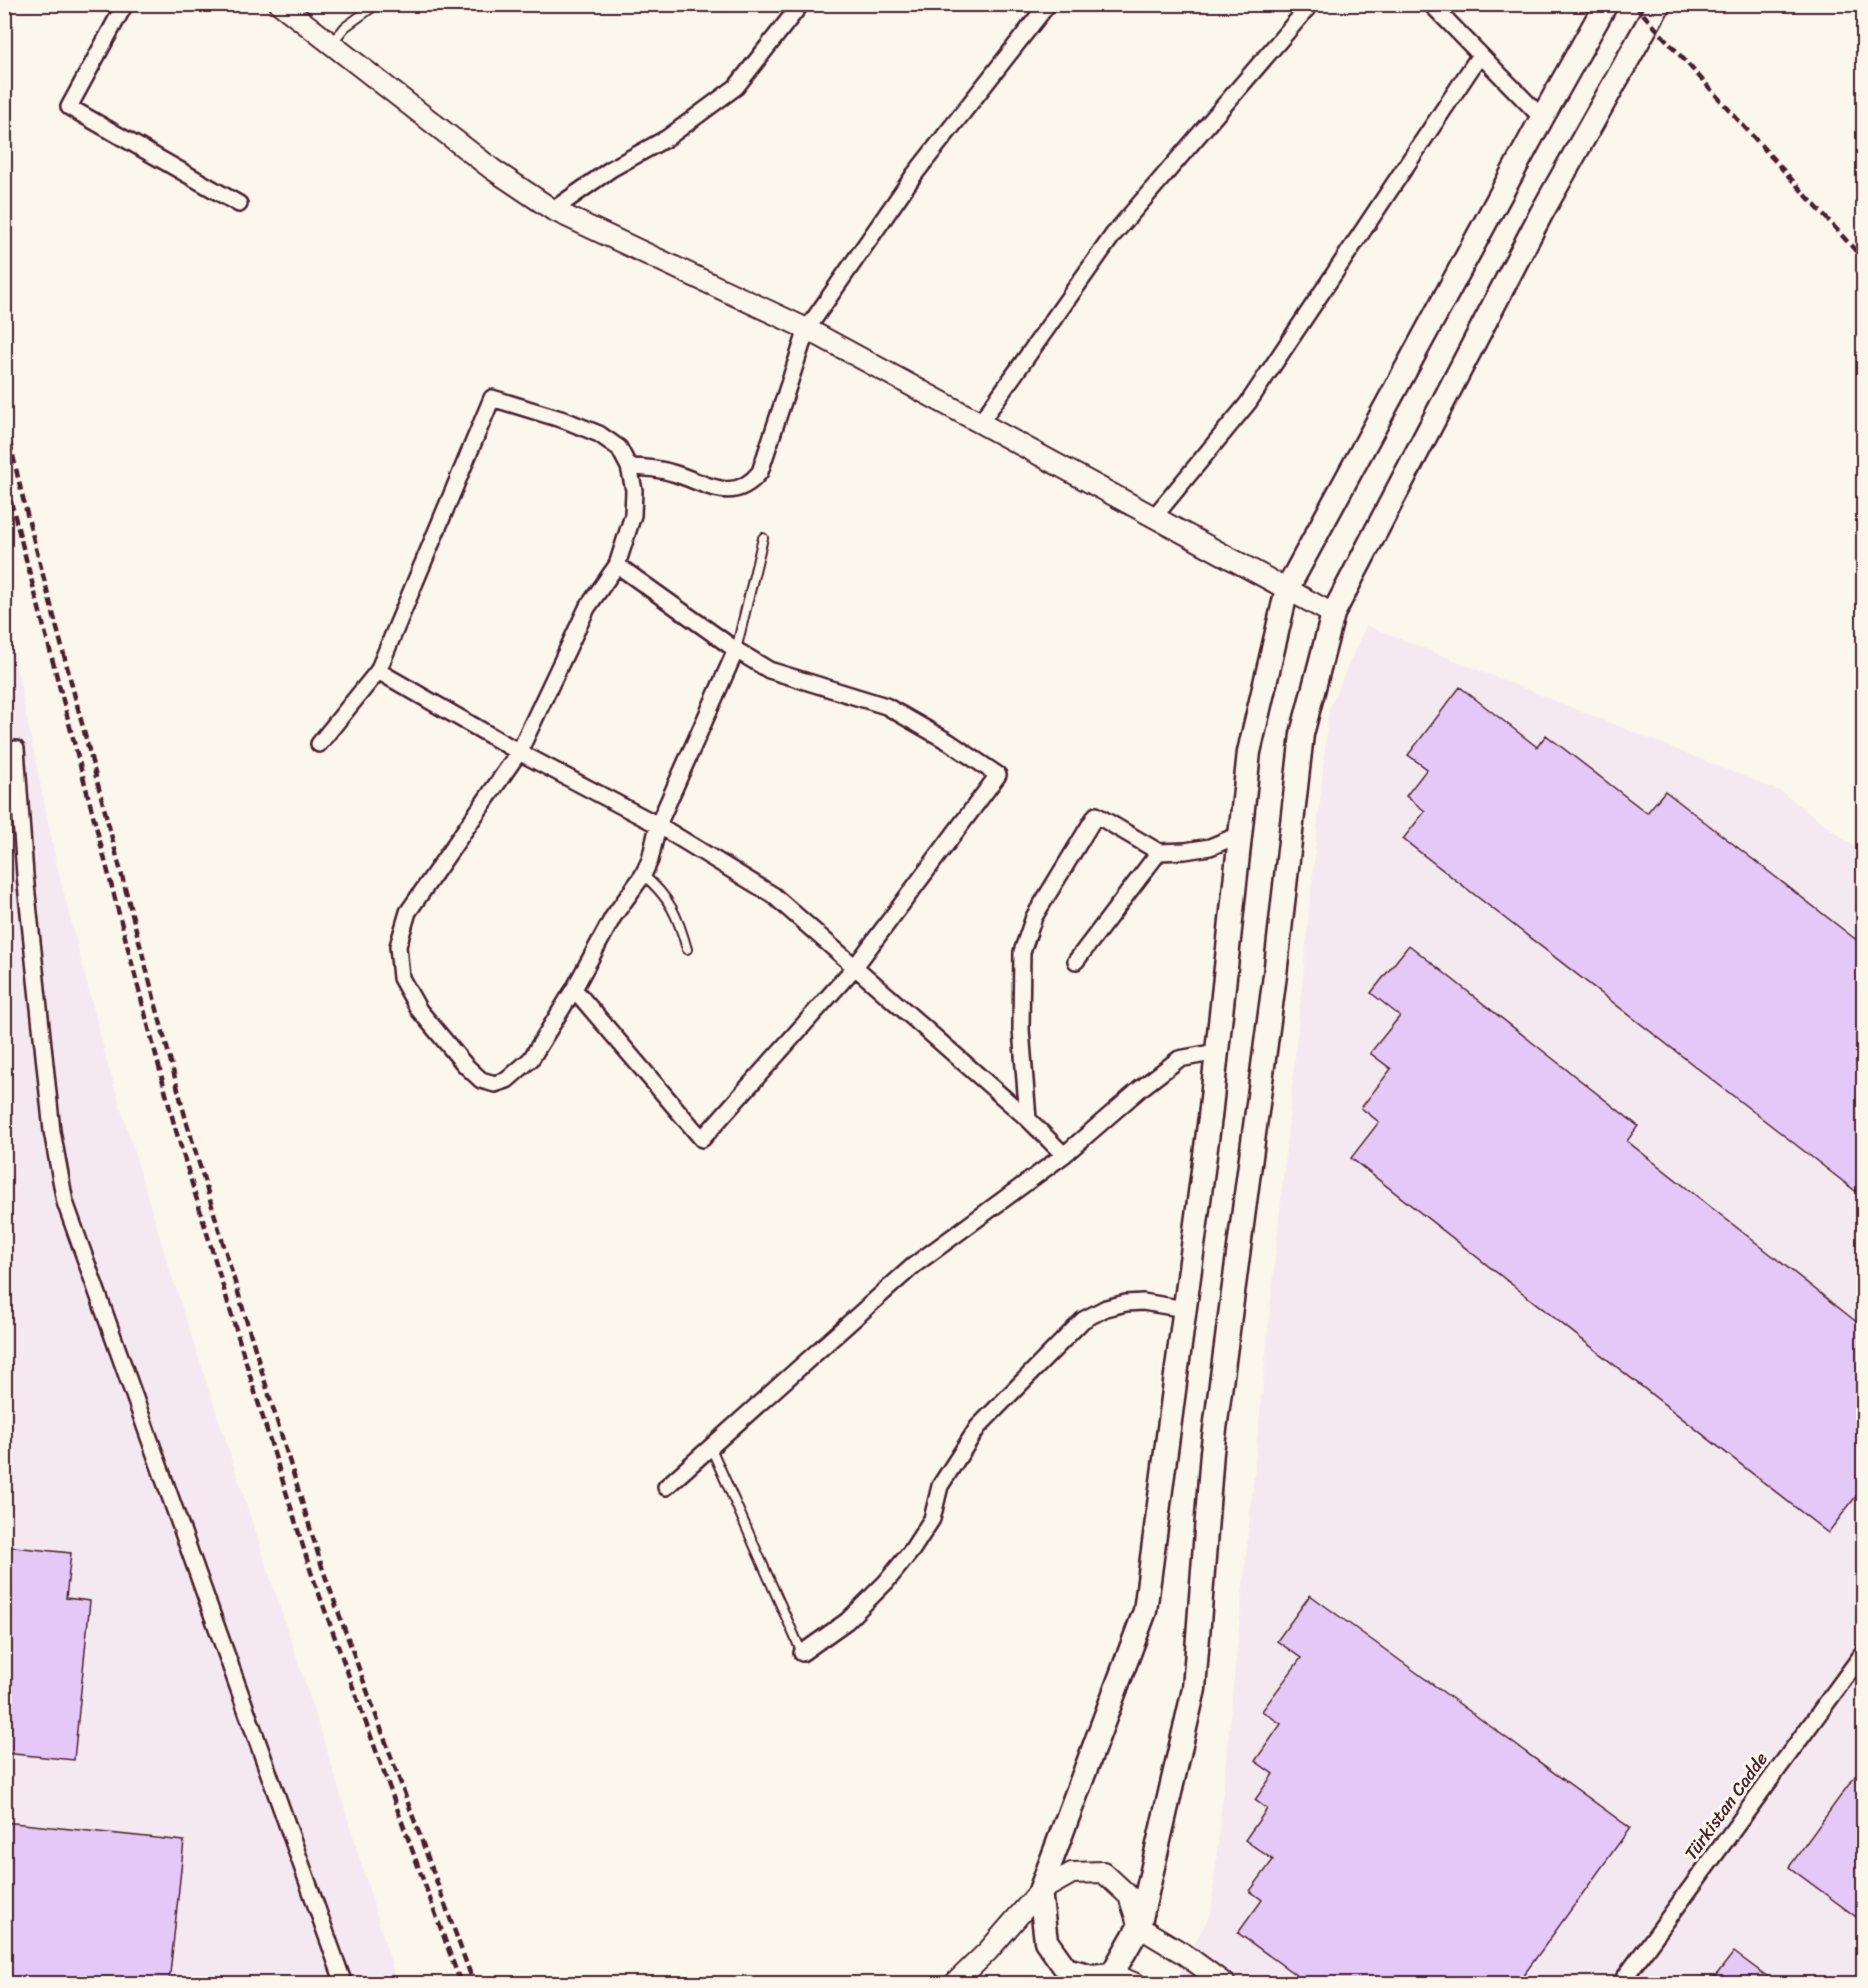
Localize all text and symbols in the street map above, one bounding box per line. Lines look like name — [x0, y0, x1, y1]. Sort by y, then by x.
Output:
street label: Türkistan Cadde — [1676, 1745, 1776, 1867]

